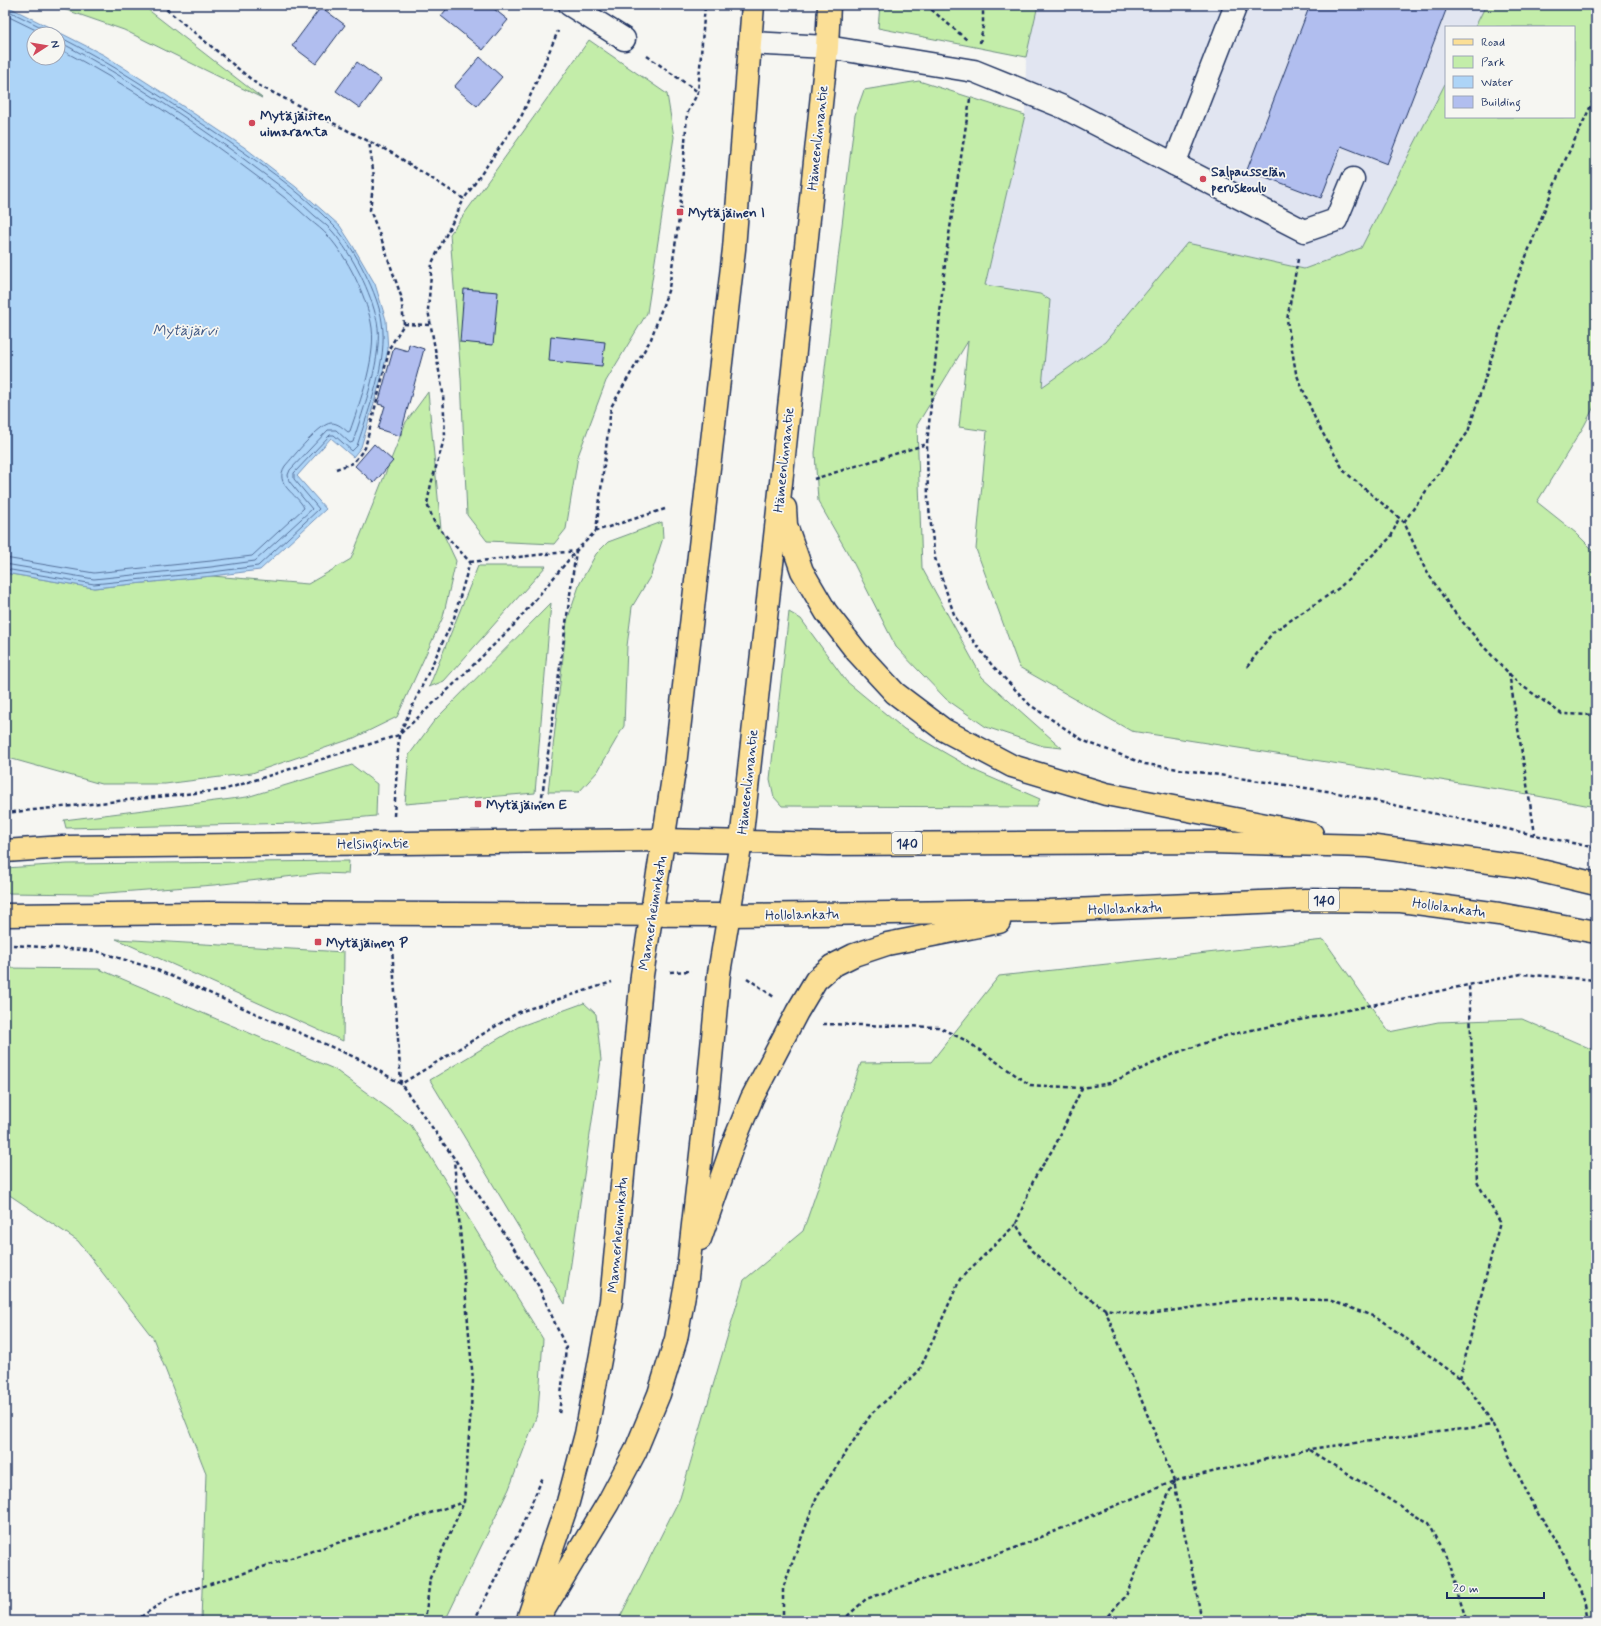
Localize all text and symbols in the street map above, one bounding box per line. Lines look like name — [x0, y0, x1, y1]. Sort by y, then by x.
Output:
north arrow — [26, 26, 66, 66]
legend — [1445, 26, 1575, 118]
text: Road — [1481, 35, 1505, 51]
text: N — [47, 39, 62, 49]
text: Park — [1481, 55, 1505, 71]
text: Water — [1481, 75, 1513, 91]
street label: Hämeenlinnantie — [804, 85, 832, 192]
text: Building — [1481, 95, 1521, 112]
place label: Mytäjäisten uimaranta — [260, 107, 331, 141]
marker: Mytäjäisten uimaranta — [247, 118, 257, 128]
place label: Salpausselän peruskoulu — [1211, 163, 1286, 197]
marker: Salpausselän peruskoulu — [1198, 174, 1208, 184]
place label: Mytäjäinen I — [688, 204, 765, 222]
marker: Mytäjäinen I — [675, 207, 685, 217]
water label: Mytäjärvi — [153, 321, 219, 341]
street label: Hämeenlinnantie — [770, 407, 798, 514]
street label: Hämeenlinnantie — [734, 729, 762, 836]
place label: Mytäjäinen E — [486, 796, 567, 814]
marker: Mytäjäinen E — [473, 799, 483, 809]
road number: 140 — [892, 832, 922, 854]
street label: Helsingintie — [337, 834, 409, 856]
street label: Mannerheiminkatu — [635, 854, 671, 972]
road number: 140 — [1309, 889, 1339, 911]
street label: Hollolankatu — [1411, 894, 1487, 922]
street label: Hollolankatu — [1088, 899, 1163, 919]
street label: Hollolankatu — [765, 905, 840, 925]
place label: Mytäjäinen P — [326, 934, 409, 952]
marker: Mytäjäinen P — [313, 937, 323, 947]
street label: Mannerheiminkatu — [604, 1176, 632, 1294]
scale bar — [1447, 1574, 1544, 1600]
text: 20 m — [1453, 1581, 1479, 1597]

